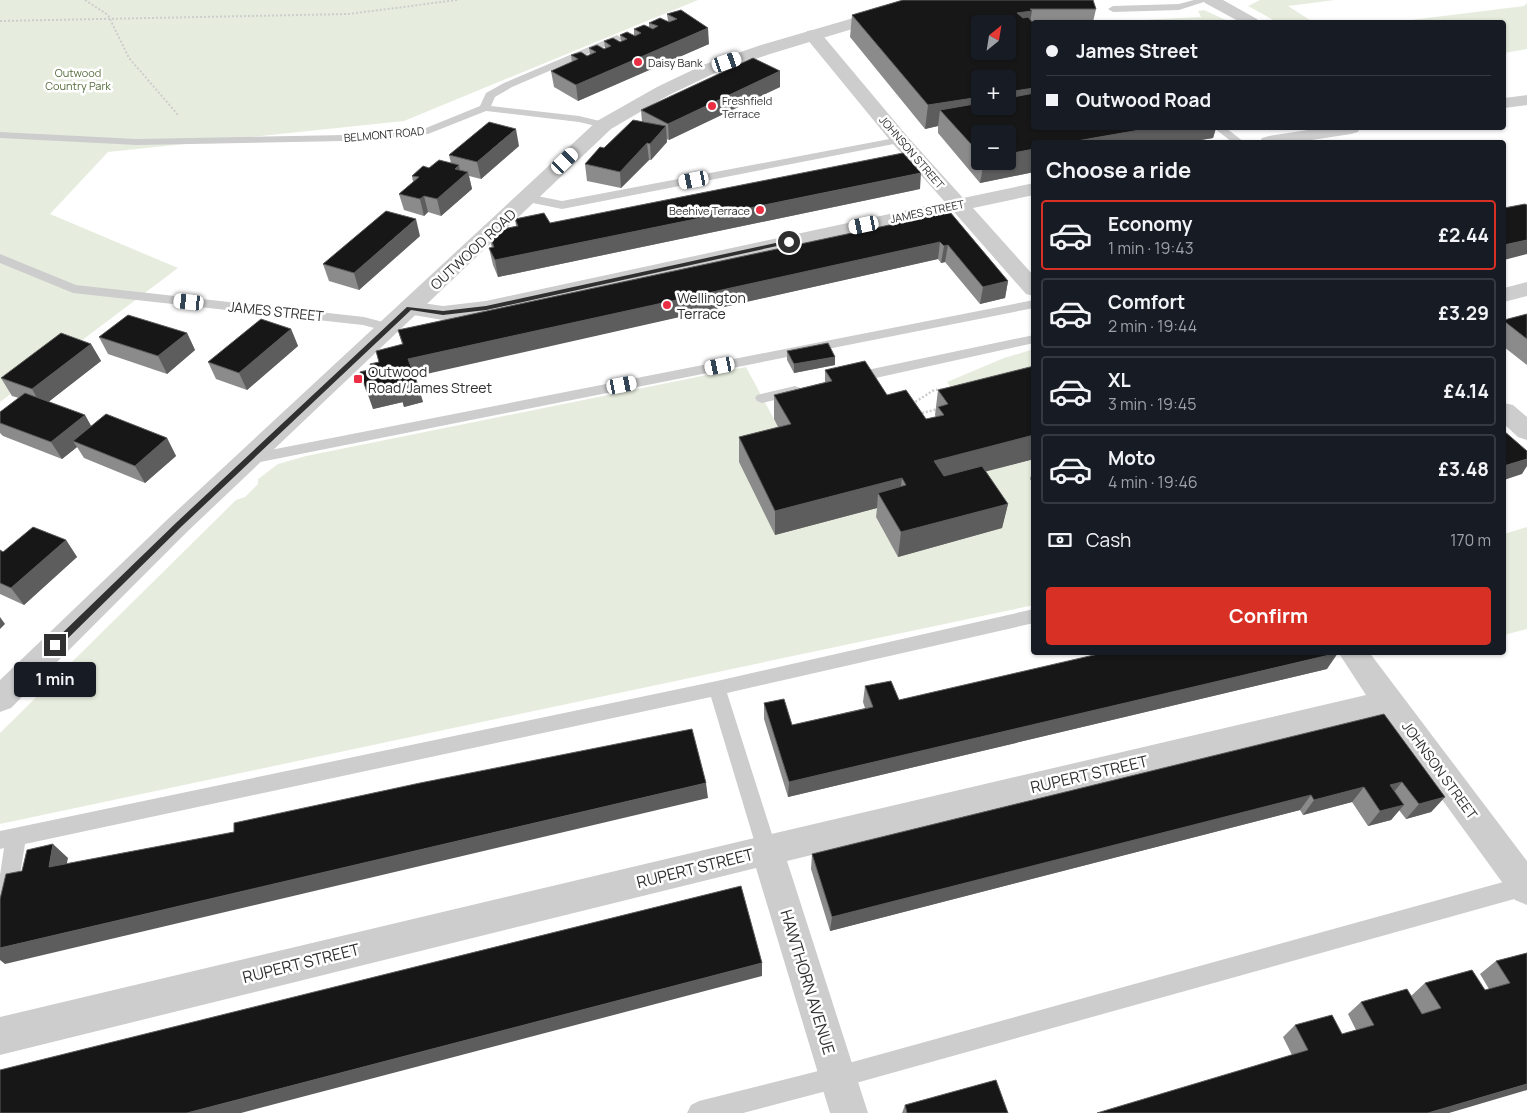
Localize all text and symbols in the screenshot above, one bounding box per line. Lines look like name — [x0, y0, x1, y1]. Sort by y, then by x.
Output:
north arrow — [971, 15, 1016, 60]
map controls — [971, 15, 1016, 170]
text: James Street — [1076, 38, 1198, 64]
car — [710, 50, 743, 74]
place label: Daisy Bank — [648, 55, 703, 70]
marker: Daisy Bank — [632, 56, 644, 68]
park label: Outwood Country Park — [45, 65, 111, 93]
button: + — [971, 70, 1016, 115]
text: Outwood Road — [1076, 87, 1211, 113]
place label: Freshfield Terrace — [722, 93, 772, 121]
marker: Freshfield Terrace — [706, 100, 718, 112]
street label: JOHNSON STREET — [876, 112, 948, 192]
street label: BELMONT ROAD — [343, 123, 425, 145]
button: − — [971, 125, 1016, 170]
car — [548, 145, 581, 177]
text: Choose a ride — [1046, 155, 1191, 185]
car — [677, 170, 710, 190]
street label: JAMES STREET — [889, 196, 966, 226]
place label: Beehive Terrace — [669, 203, 751, 218]
street label: OUTWOOD ROAD — [426, 204, 520, 294]
marker: Beehive Terrace — [754, 204, 766, 216]
text: Economy — [1108, 211, 1192, 237]
icon: car — [1048, 213, 1093, 258]
car — [847, 215, 880, 235]
text: £2.44 — [1438, 222, 1489, 248]
route start — [778, 231, 800, 253]
text: 1 min · 19:43 — [1108, 237, 1194, 259]
place label: Wellington Terrace — [677, 288, 746, 323]
text: Comfort — [1108, 289, 1185, 315]
icon: car — [1048, 291, 1093, 336]
car — [173, 293, 204, 311]
street label: JAMES STREET — [227, 297, 325, 326]
marker: Wellington Terrace — [661, 299, 673, 311]
text: £3.29 — [1438, 300, 1489, 326]
text: 2 min · 19:44 — [1108, 315, 1197, 337]
car — [703, 356, 736, 376]
place label: Outwood Road/James Street — [368, 362, 493, 397]
text: XL — [1108, 367, 1131, 393]
icon: car — [1048, 369, 1093, 414]
marker: Outwood Road/James Street — [352, 373, 364, 385]
car — [605, 375, 638, 395]
text: £4.14 — [1444, 378, 1489, 404]
text: 3 min · 19:45 — [1108, 393, 1197, 415]
text: Moto — [1108, 445, 1155, 471]
icon: car — [1048, 447, 1093, 492]
text: £3.48 — [1438, 456, 1489, 482]
text: 4 min · 19:46 — [1108, 471, 1198, 493]
icon: cash — [1046, 526, 1074, 554]
text: Cash — [1086, 527, 1131, 553]
text: 170 m — [1450, 529, 1491, 551]
button: Confirm — [1046, 587, 1491, 645]
route end — [44, 634, 66, 656]
callout: 1 min — [14, 662, 96, 698]
text: 1 min — [35, 668, 75, 690]
street label: JOHNSON STREET — [1398, 717, 1482, 823]
street label: RUPERT STREET — [1028, 750, 1150, 798]
street label: RUPERT STREET — [634, 843, 756, 893]
street label: HAWTHORN AVENUE — [776, 907, 840, 1057]
street label: RUPERT STREET — [240, 938, 362, 988]

